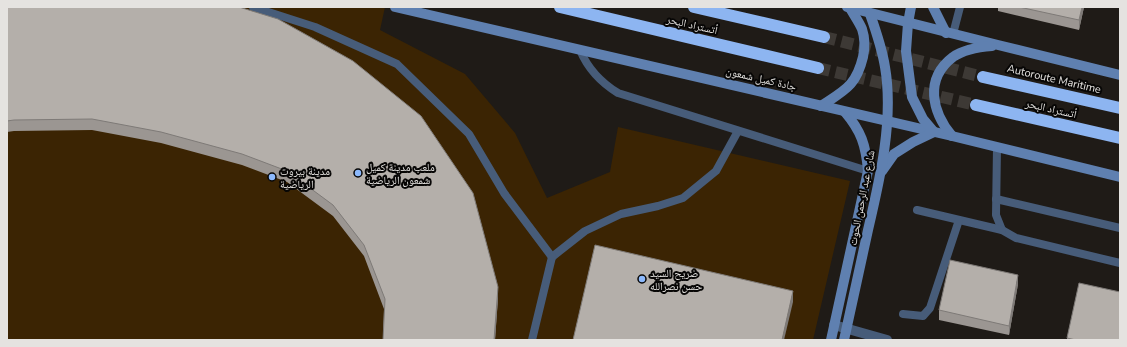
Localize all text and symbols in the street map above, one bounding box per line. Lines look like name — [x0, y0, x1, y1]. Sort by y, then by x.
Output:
street label: أتستراد البحر — [664, 12, 719, 38]
street label: Autoroute Maritime — [1005, 61, 1103, 97]
street label: جادة كميل شمعون — [724, 64, 798, 94]
street label: أتستراد البحر — [1023, 96, 1078, 122]
street label: شارع عبد الرحمن الحوت — [845, 149, 879, 247]
place label: ملعب مدينة كميل شمعون الرياضية — [366, 160, 435, 188]
place label: مدينة بيروت الرياضية — [280, 164, 330, 192]
marker: ملعب مدينة كميل شمعون الرياضية — [353, 168, 363, 178]
marker: مدينة بيروت الرياضية — [267, 172, 277, 182]
place label: ضريح السيد حسن نصرالله — [650, 266, 702, 294]
marker: ضريح السيد حسن نصرالله — [637, 274, 647, 284]

